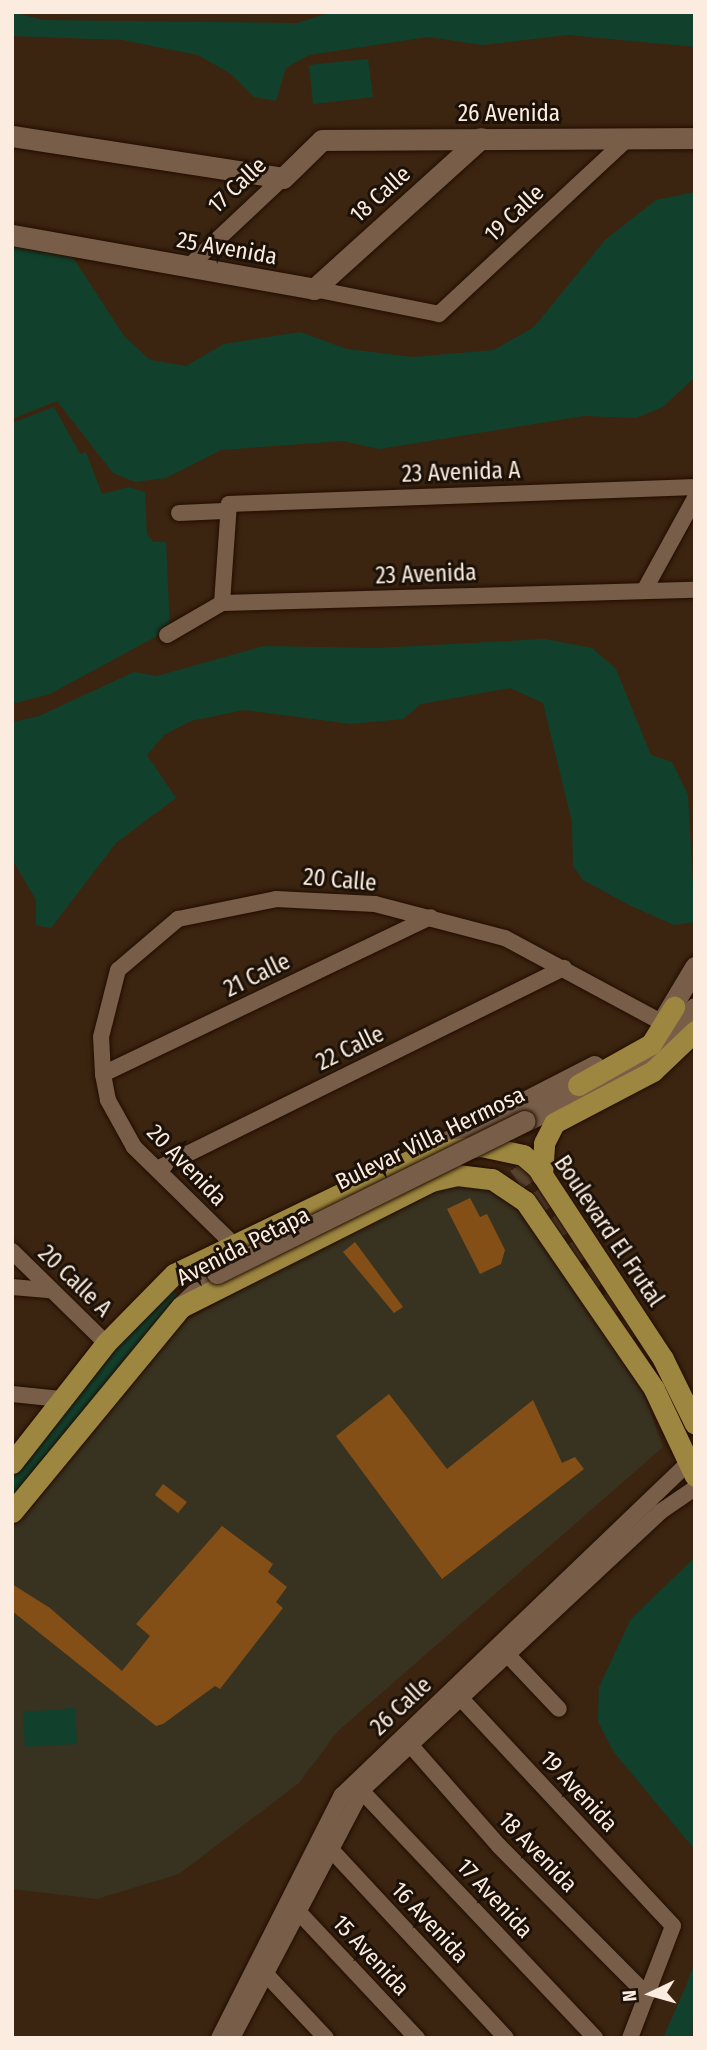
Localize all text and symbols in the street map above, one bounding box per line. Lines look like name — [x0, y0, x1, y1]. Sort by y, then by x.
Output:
street label: 26 Avenida — [458, 99, 560, 127]
street label: 17 Calle — [202, 151, 272, 219]
street label: 18 Calle — [344, 160, 416, 228]
street label: 19 Calle — [478, 179, 550, 247]
street label: 25 Avenida — [175, 226, 279, 270]
street label: 23 Avenida A — [401, 456, 521, 488]
street label: 23 Avenida — [375, 558, 477, 590]
street label: 20 Calle — [302, 863, 378, 897]
street label: 21 Calle — [220, 947, 294, 1003]
street label: 22 Calle — [312, 1020, 388, 1076]
street label: Bulevar Villa Hermosa — [331, 1080, 529, 1196]
street label: 20 Avenida — [141, 1118, 233, 1212]
street label: Boulevard El Frutal — [548, 1150, 670, 1312]
street label: Avenida Petapa — [172, 1201, 314, 1291]
street label: 20 Calle A — [33, 1239, 117, 1323]
street label: 26 Calle — [365, 1671, 437, 1741]
street label: 19 Avenida — [535, 1745, 623, 1837]
street label: 18 Avenida — [493, 1806, 583, 1898]
street label: 17 Avenida — [451, 1852, 539, 1944]
street label: 16 Avenida — [386, 1876, 474, 1968]
street label: 15 Avenida — [327, 1909, 415, 2001]
north arrow — [616, 1959, 686, 2029]
text: N — [618, 1989, 642, 2003]

